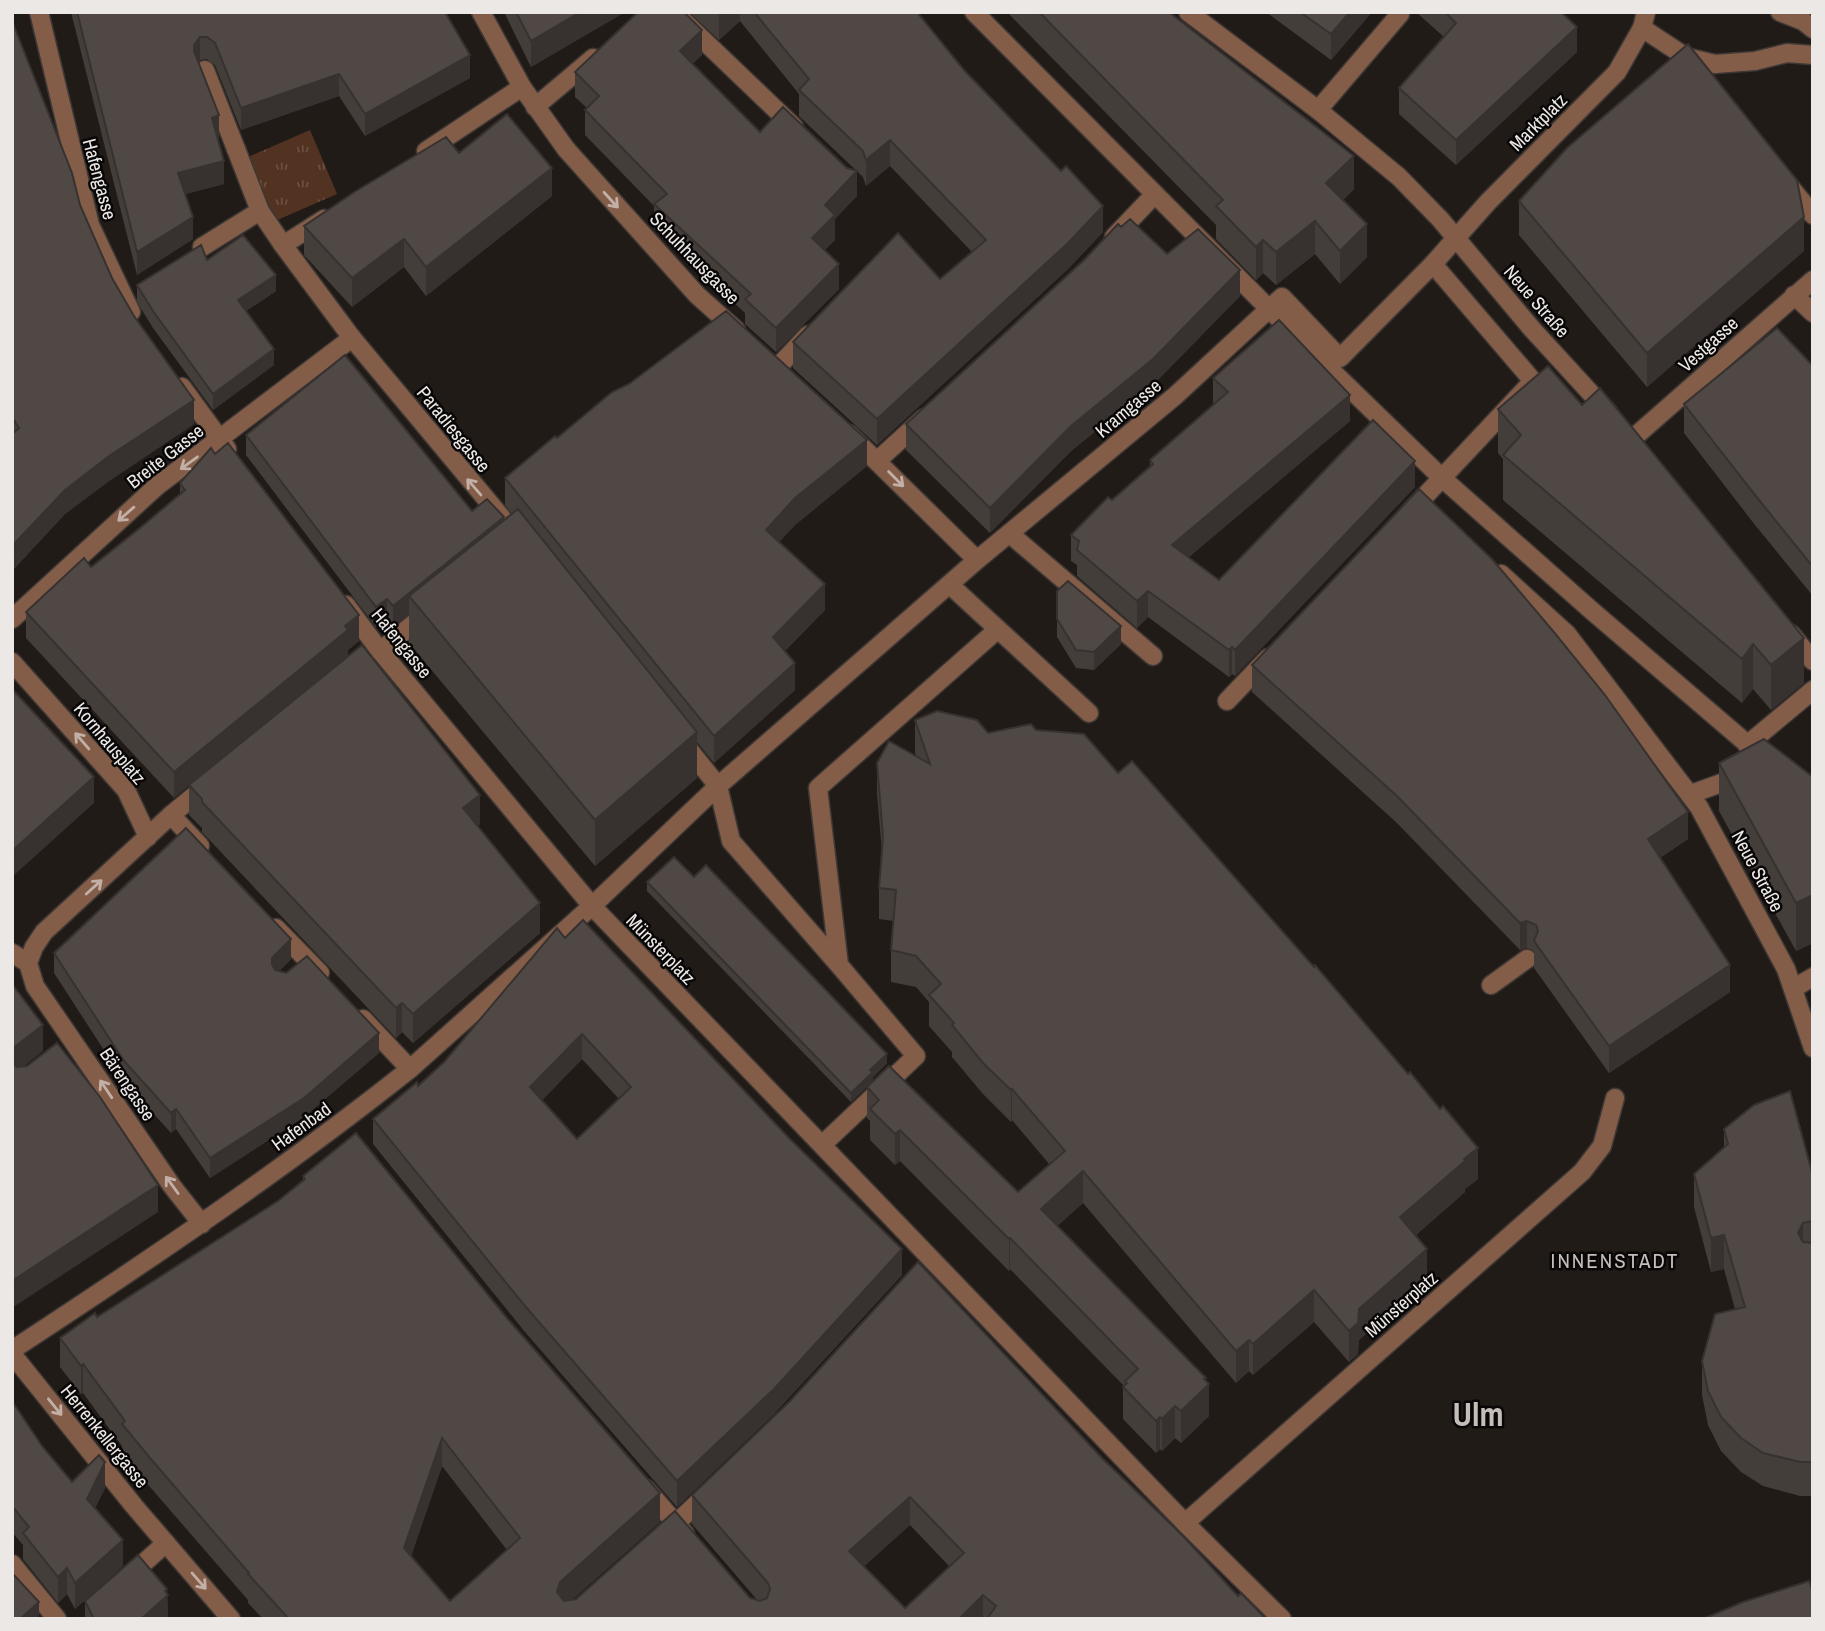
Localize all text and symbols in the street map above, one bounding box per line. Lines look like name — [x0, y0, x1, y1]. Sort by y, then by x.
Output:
street label: Marktplatz — [1503, 87, 1573, 157]
street label: Hafengasse — [77, 135, 123, 223]
one-way arrow — [603, 191, 619, 209]
street label: Schuhhausgasse — [644, 206, 746, 310]
street label: Neue Straße — [1498, 259, 1576, 343]
street label: Vestgasse — [1673, 310, 1743, 378]
street label: Kramgasse — [1089, 373, 1167, 443]
street label: Paradiesgasse — [411, 380, 497, 478]
street label: Breite Gasse — [121, 418, 209, 494]
one-way arrow — [179, 455, 198, 470]
one-way arrow — [888, 470, 905, 487]
one-way arrow — [466, 478, 482, 496]
one-way arrow — [118, 505, 135, 522]
street label: Hafengasse — [366, 603, 438, 683]
street label: Kornhausplatz — [68, 696, 152, 790]
one-way arrow — [74, 732, 90, 750]
street label: Neue Straße — [1726, 826, 1790, 916]
one-way arrow — [85, 878, 102, 895]
street label: Münsterplatz — [621, 908, 701, 990]
street label: Bärengasse — [94, 1042, 162, 1126]
one-way arrow — [99, 1080, 113, 1099]
street label: Hafenbad — [266, 1096, 336, 1156]
one-way arrow — [165, 1176, 180, 1195]
district label: INNENSTADT — [1551, 1246, 1679, 1275]
street label: Münsterplatz — [1359, 1265, 1443, 1343]
street label: Herrenkellergasse — [55, 1379, 155, 1493]
district label: Ulm — [1452, 1392, 1504, 1436]
one-way arrow — [47, 1397, 62, 1415]
one-way arrow — [191, 1572, 207, 1590]

